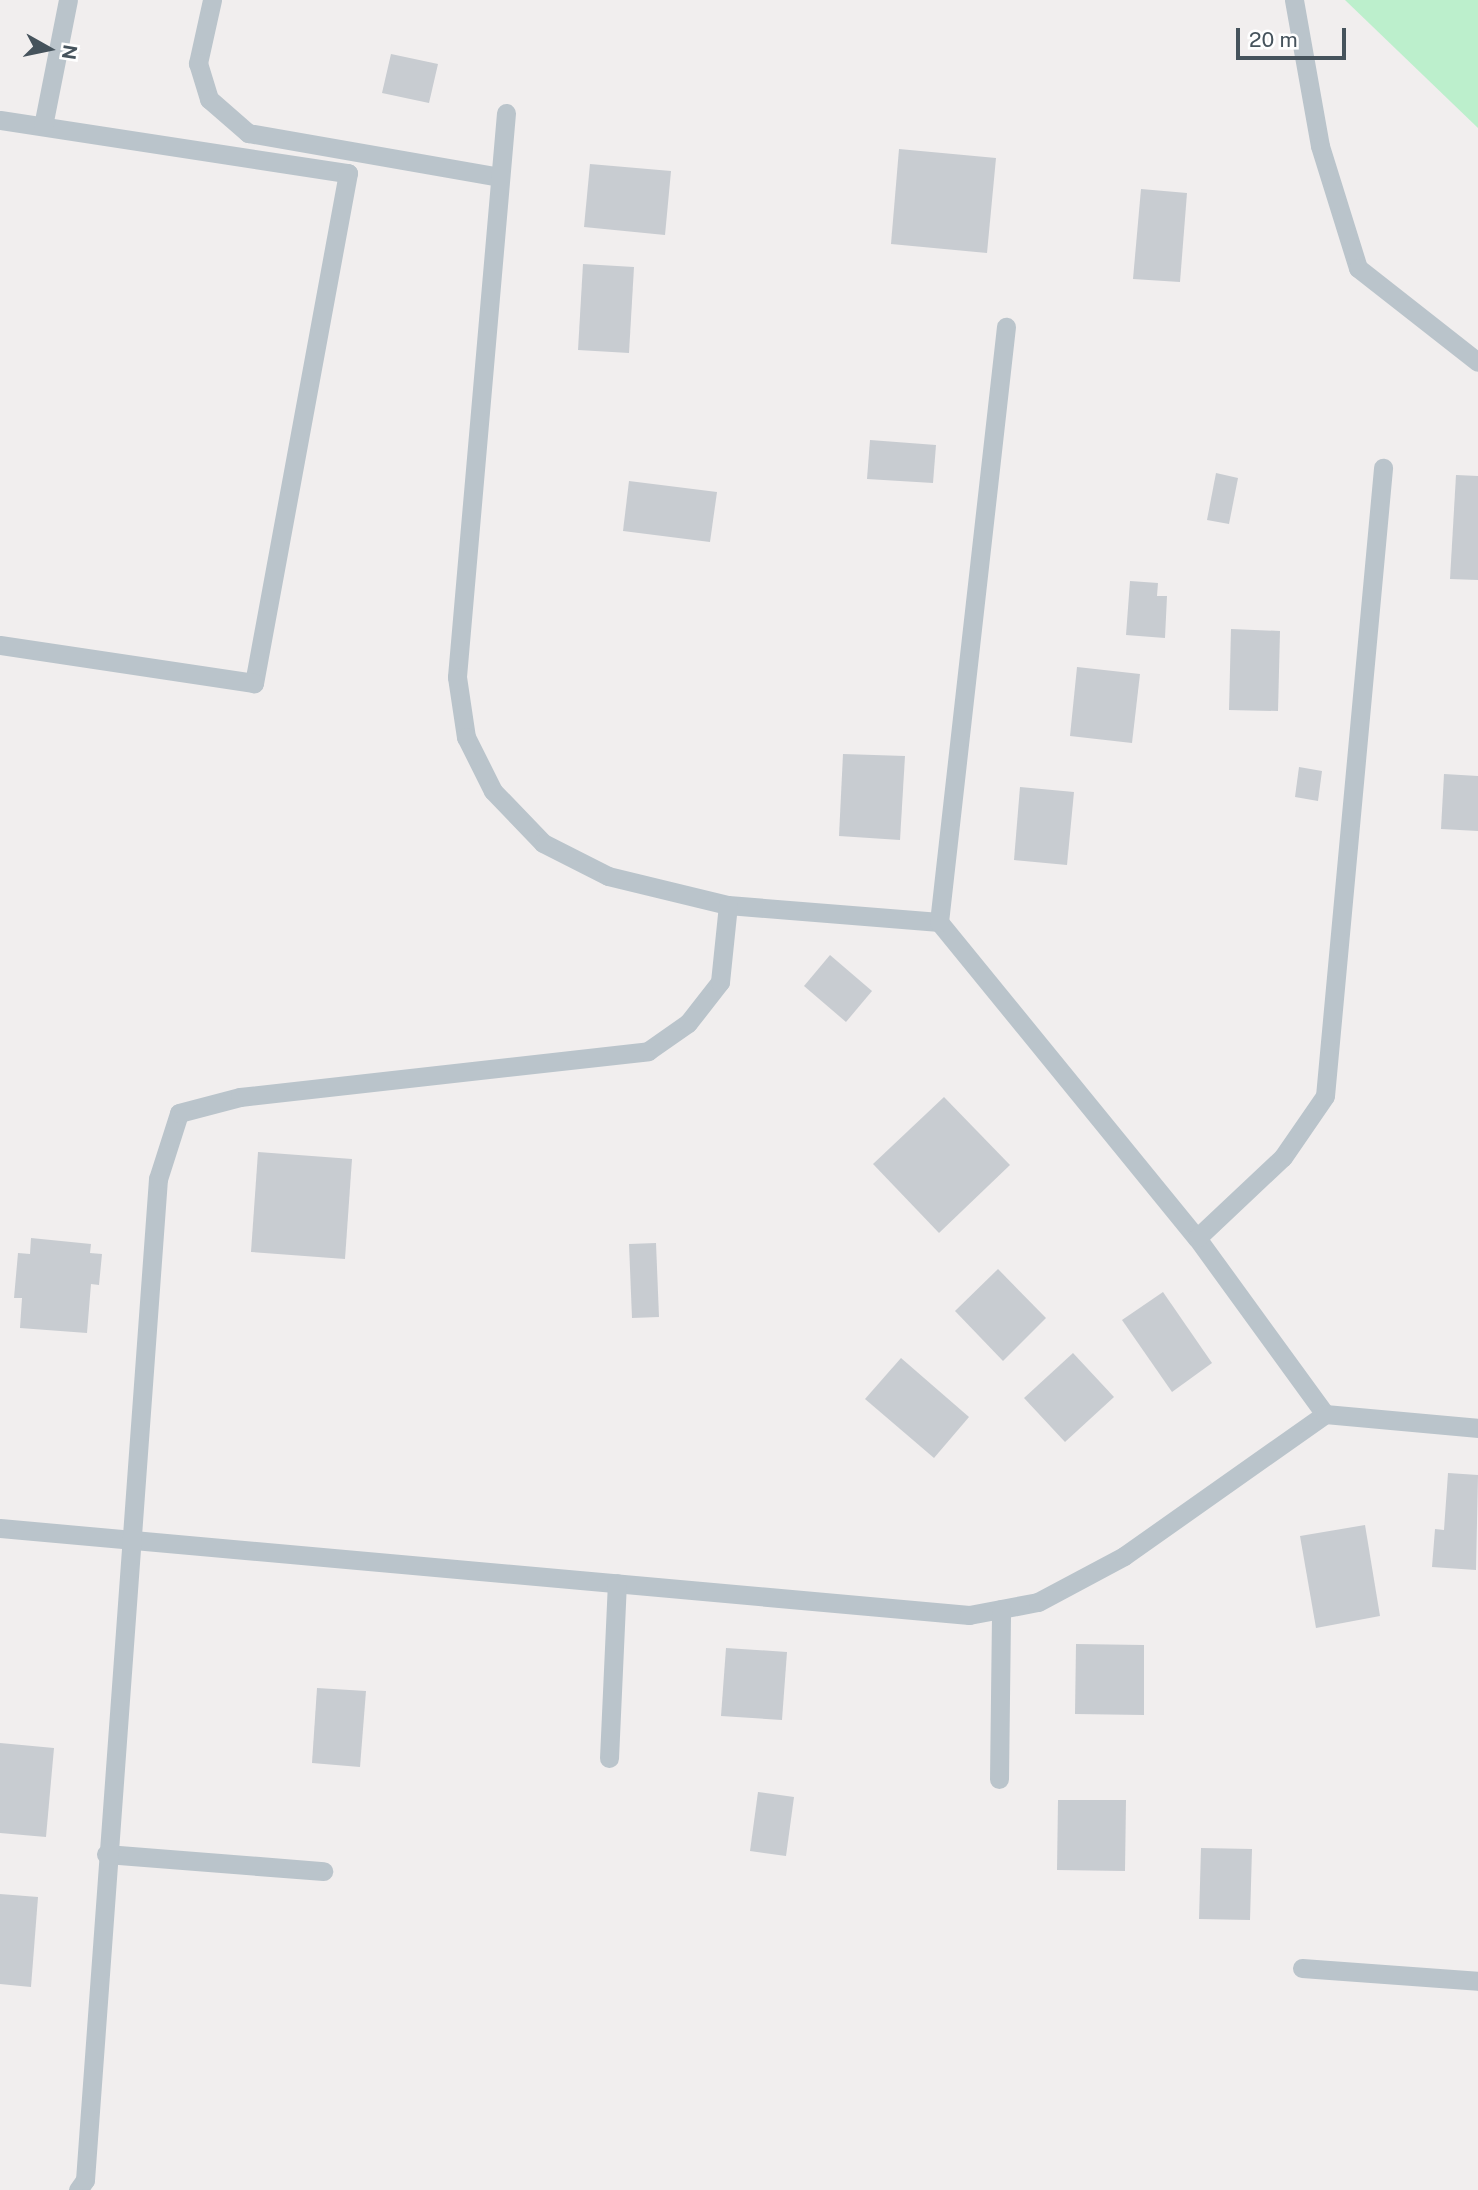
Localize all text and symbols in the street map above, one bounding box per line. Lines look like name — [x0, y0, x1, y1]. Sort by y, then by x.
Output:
north arrow — [14, 14, 84, 84]
scale bar — [1240, 14, 1350, 58]
text: 20 m — [1249, 27, 1298, 52]
text: N — [58, 43, 82, 61]

